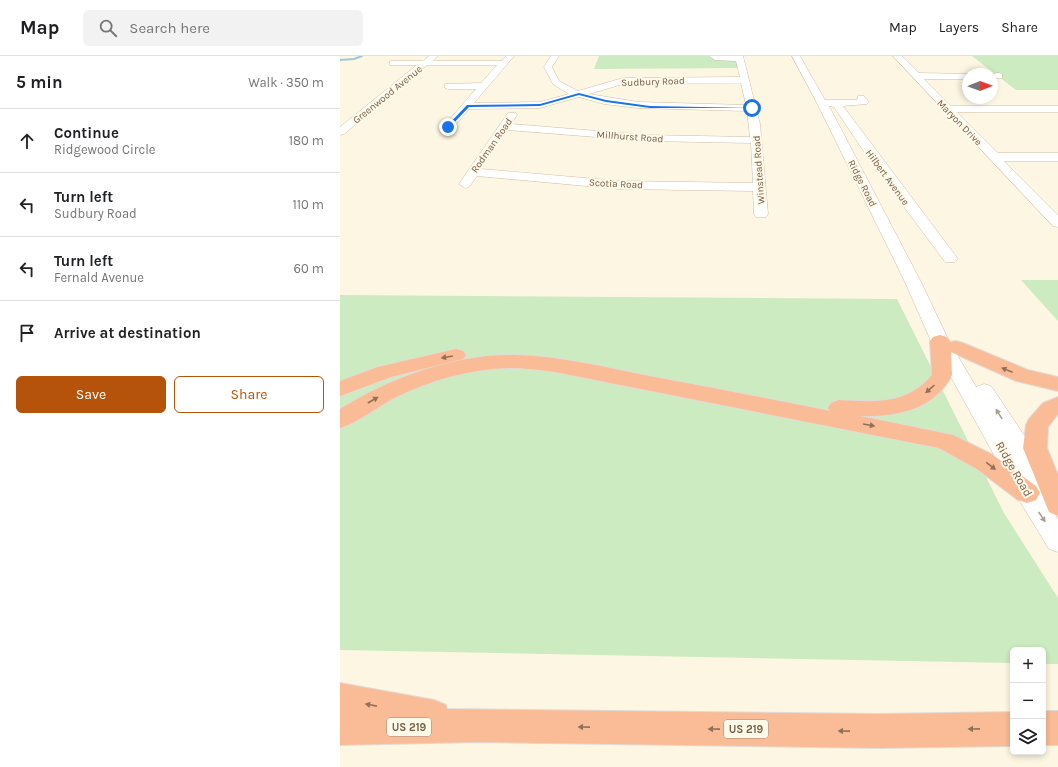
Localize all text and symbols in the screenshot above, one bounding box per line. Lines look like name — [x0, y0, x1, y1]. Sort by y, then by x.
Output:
search box — [83, 10, 363, 46]
text: Map — [20, 17, 59, 39]
icon: search — [97, 17, 119, 39]
text: Search here — [129, 19, 210, 37]
text: Map — [889, 19, 917, 36]
text: Layers — [939, 19, 979, 36]
text: Share — [1001, 19, 1038, 36]
street label: Greenwood Avenue — [351, 63, 425, 126]
north arrow — [962, 68, 998, 104]
text: 5 min — [16, 72, 63, 92]
text: Walk · 350 m — [248, 75, 324, 90]
street label: Sudbury Road — [621, 75, 685, 89]
street label: Maryon Drive — [934, 97, 984, 148]
route start — [743, 99, 761, 117]
street label: Rodman Road — [469, 116, 515, 175]
route end — [439, 118, 457, 136]
text: Continue — [54, 124, 119, 142]
street label: Millhurst Road — [596, 129, 664, 145]
icon: ahead — [16, 130, 38, 152]
text: 180 m — [289, 133, 324, 148]
street label: Winstead Road — [751, 135, 767, 205]
text: Ridgewood Circle — [54, 142, 156, 157]
street label: Hilbert Avenue — [863, 147, 911, 208]
street label: Ridge Road — [845, 158, 879, 209]
street label: Scotia Road — [589, 177, 643, 191]
text: Turn left — [54, 188, 113, 206]
icon: left — [16, 194, 38, 216]
text: 110 m — [292, 197, 324, 212]
text: Sudbury Road — [54, 206, 137, 221]
text: Turn left — [54, 252, 113, 270]
icon: left — [16, 258, 38, 280]
text: 60 m — [294, 261, 324, 276]
text: Fernald Avenue — [54, 270, 144, 285]
icon: arrive — [16, 322, 38, 344]
text: Arrive at destination — [54, 324, 201, 342]
one-way arrow — [441, 354, 453, 360]
one-way arrow — [1001, 366, 1013, 372]
button: Save — [16, 376, 166, 413]
button: Share — [174, 376, 324, 413]
one-way arrow — [925, 385, 935, 394]
one-way arrow — [367, 396, 379, 403]
one-way arrow — [995, 408, 1002, 420]
one-way arrow — [863, 422, 875, 428]
street label: Ridge Road — [993, 439, 1035, 499]
one-way arrow — [985, 462, 996, 470]
one-way arrow — [1039, 511, 1046, 523]
map controls — [1010, 647, 1046, 755]
button: + — [1010, 647, 1046, 683]
button: − — [1010, 683, 1046, 719]
one-way arrow — [365, 702, 377, 708]
road number: US 219 — [387, 718, 431, 736]
button: layers — [1010, 719, 1046, 755]
road number: US 219 — [724, 720, 768, 738]
one-way arrow — [577, 724, 590, 730]
one-way arrow — [707, 726, 720, 732]
one-way arrow — [967, 726, 980, 732]
one-way arrow — [837, 728, 850, 734]

